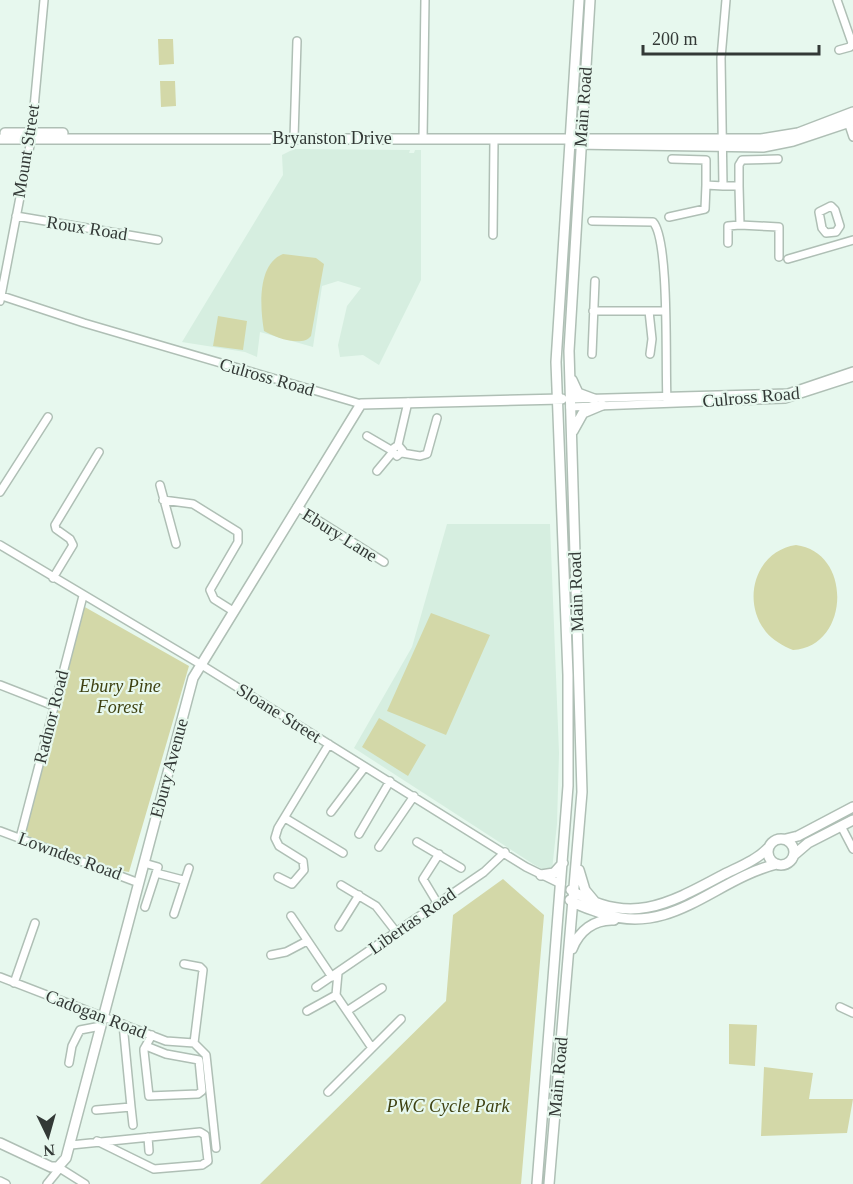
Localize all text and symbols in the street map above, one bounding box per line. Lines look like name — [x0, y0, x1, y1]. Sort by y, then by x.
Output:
scale bar — [643, 18, 818, 56]
text: 200 m — [652, 29, 698, 49]
street label: Main Road — [570, 66, 596, 148]
street label: Mount Street — [9, 103, 43, 199]
street label: Bryanston Drive — [272, 128, 392, 148]
street label: Roux Road — [45, 212, 129, 244]
street label: Culross Road — [217, 354, 317, 400]
street label: Culross Road — [702, 383, 800, 411]
street label: Ebury Lane — [299, 504, 381, 566]
street label: Main Road — [565, 551, 587, 633]
street label: Radnor Road — [30, 668, 72, 766]
park label: Ebury Pine Forest — [78, 676, 161, 717]
street label: Sloane Street — [233, 679, 325, 747]
street label: Ebury Avenue — [146, 716, 192, 820]
street label: Lowndes Road — [16, 828, 124, 884]
street label: Libertas Road — [365, 884, 459, 958]
street label: Cadogan Road — [43, 986, 149, 1042]
street label: Main Road — [545, 1036, 571, 1118]
park label: PWC Cycle Park — [386, 1096, 510, 1116]
north arrow — [18, 1106, 78, 1166]
text: N — [42, 1141, 56, 1159]

